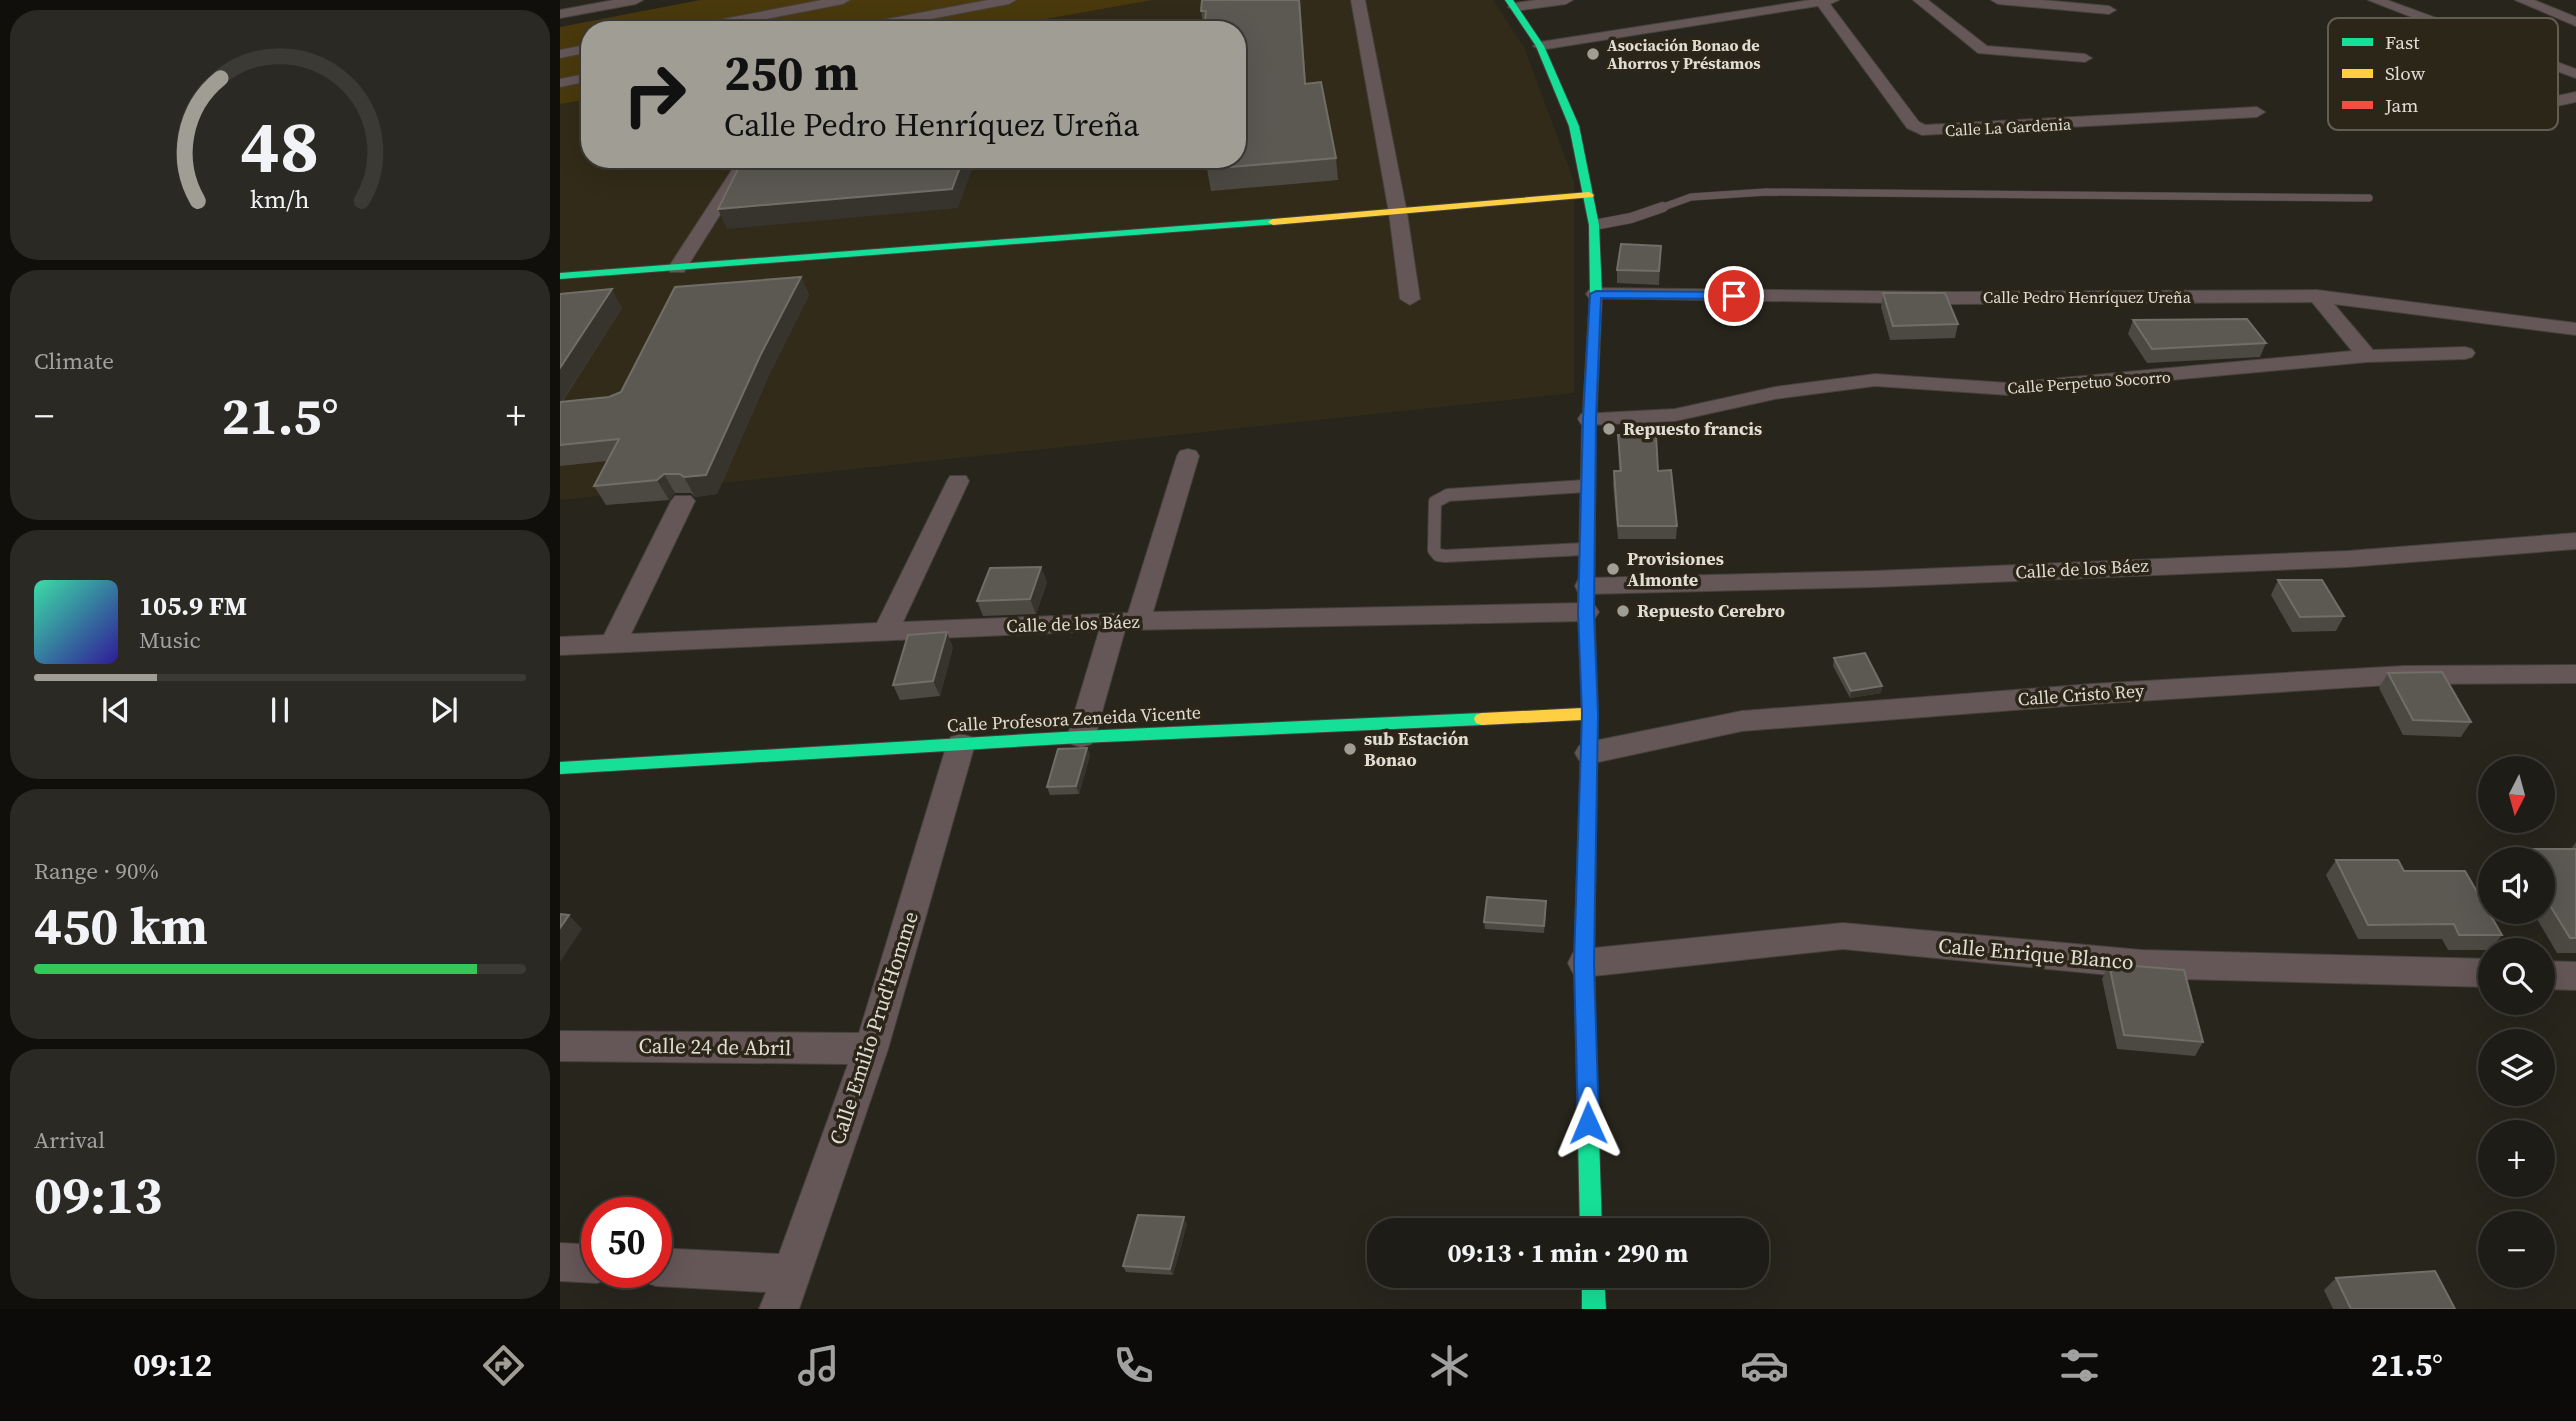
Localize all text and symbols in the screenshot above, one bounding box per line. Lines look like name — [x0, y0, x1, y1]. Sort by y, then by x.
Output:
legend — [2328, 18, 2558, 130]
text: Fast — [2385, 29, 2420, 55]
place label: Asociación Bonao de Ahorros y Préstamos — [1607, 34, 1761, 74]
text: 250 m — [724, 39, 859, 106]
marker: Asociación Bonao de Ahorros y Préstamos — [1585, 46, 1601, 62]
icon: right — [609, 49, 700, 140]
text: Slow — [2385, 60, 2426, 86]
text: Jam — [2384, 92, 2418, 118]
text: 48 — [241, 96, 319, 195]
text: Calle Pedro Henríquez Ureña — [724, 103, 1140, 147]
street label: Calle La Gardenia — [1944, 113, 2073, 141]
text: km/h — [250, 182, 310, 216]
pin — [1704, 266, 1764, 326]
icon: arrive — [1715, 277, 1753, 315]
street label: Calle Pedro Henríquez Ureña — [1983, 286, 2192, 308]
text: Climate — [34, 345, 114, 377]
street label: Calle Perpetuo Socorro — [2007, 365, 2172, 399]
text: 21.5° — [221, 380, 339, 451]
text: − — [34, 390, 54, 442]
text: + — [506, 390, 526, 442]
place label: Repuesto francis — [1623, 416, 1762, 441]
marker: Repuesto francis — [1601, 421, 1617, 437]
place label: Provisiones Almonte — [1627, 546, 1724, 592]
street label: Calle de los Báez — [2015, 553, 2149, 584]
marker: Provisiones Almonte — [1605, 561, 1621, 577]
text: 105.9 FM — [139, 588, 247, 624]
place label: Repuesto Cerebro — [1637, 598, 1785, 623]
marker: Repuesto Cerebro — [1615, 603, 1631, 619]
street label: Calle de los Báez — [1006, 609, 1140, 638]
text: Music — [139, 624, 201, 656]
street label: Calle Cristo Rey — [2017, 678, 2146, 711]
icon: previous — [97, 691, 135, 729]
icon: pause — [261, 691, 299, 729]
icon: next — [425, 691, 463, 729]
street label: Calle Profesora Zeneida Vicente — [946, 699, 1202, 738]
place label: sub Estación Bonao — [1364, 726, 1469, 772]
marker: sub Estación Bonao — [1342, 741, 1358, 757]
north arrow — [2478, 756, 2555, 833]
map controls — [2478, 756, 2555, 1288]
button: sound — [2478, 847, 2555, 924]
text: Range · 90% — [34, 855, 159, 887]
text: 450 km — [34, 890, 208, 961]
street label: Calle Emilio Prud'Homme — [822, 908, 925, 1148]
street label: Calle Enrique Blanco — [1937, 931, 2135, 976]
button: search — [2478, 938, 2555, 1015]
button: layers — [2478, 1029, 2555, 1106]
street label: Calle 24 de Abril — [638, 1031, 792, 1062]
position arrow — [1551, 1086, 1625, 1160]
button: + — [2478, 1120, 2555, 1197]
text: Arrival — [34, 1124, 105, 1156]
text: 09:13 — [34, 1159, 162, 1230]
speed limit sign: 50 — [581, 1197, 672, 1288]
button: − — [2478, 1211, 2555, 1288]
text: 09:13 · 1 min · 290 m — [1448, 1235, 1688, 1271]
icon: directions — [479, 1341, 528, 1390]
icon: music — [794, 1341, 843, 1390]
icon: phone — [1109, 1341, 1158, 1390]
icon: climate — [1425, 1341, 1474, 1390]
icon: car — [1740, 1341, 1789, 1390]
icon: filters — [2055, 1341, 2104, 1390]
text: 09:12 — [133, 1343, 212, 1387]
text: 21.5° — [2371, 1343, 2443, 1387]

